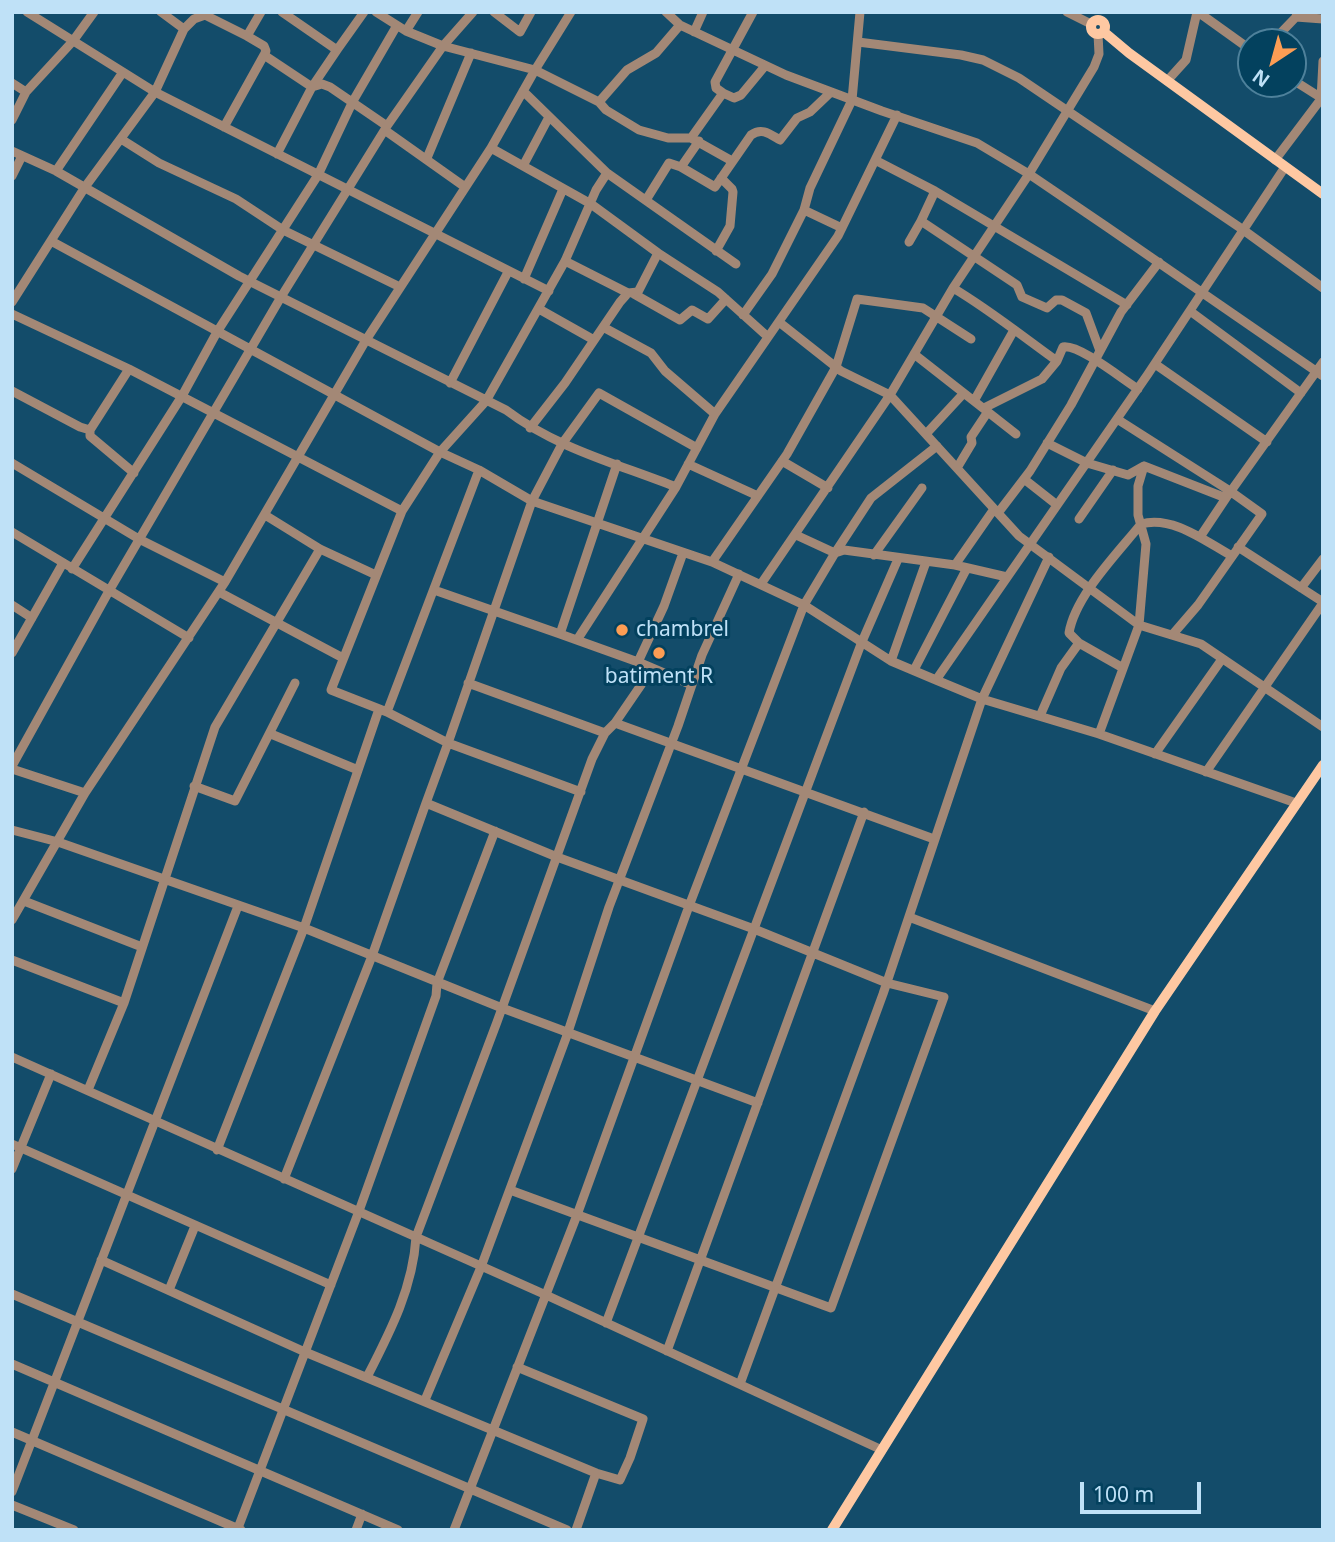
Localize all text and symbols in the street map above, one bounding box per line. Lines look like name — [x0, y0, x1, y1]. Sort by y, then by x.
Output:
north arrow — [1237, 28, 1307, 98]
text: N — [1247, 63, 1275, 93]
place label: chambrel — [636, 617, 729, 643]
marker: chambrel — [614, 622, 630, 638]
marker: batiment R — [651, 645, 667, 661]
place label: batiment R — [605, 664, 713, 690]
scale bar — [1083, 1468, 1204, 1512]
text: 100 m — [1093, 1480, 1154, 1508]

